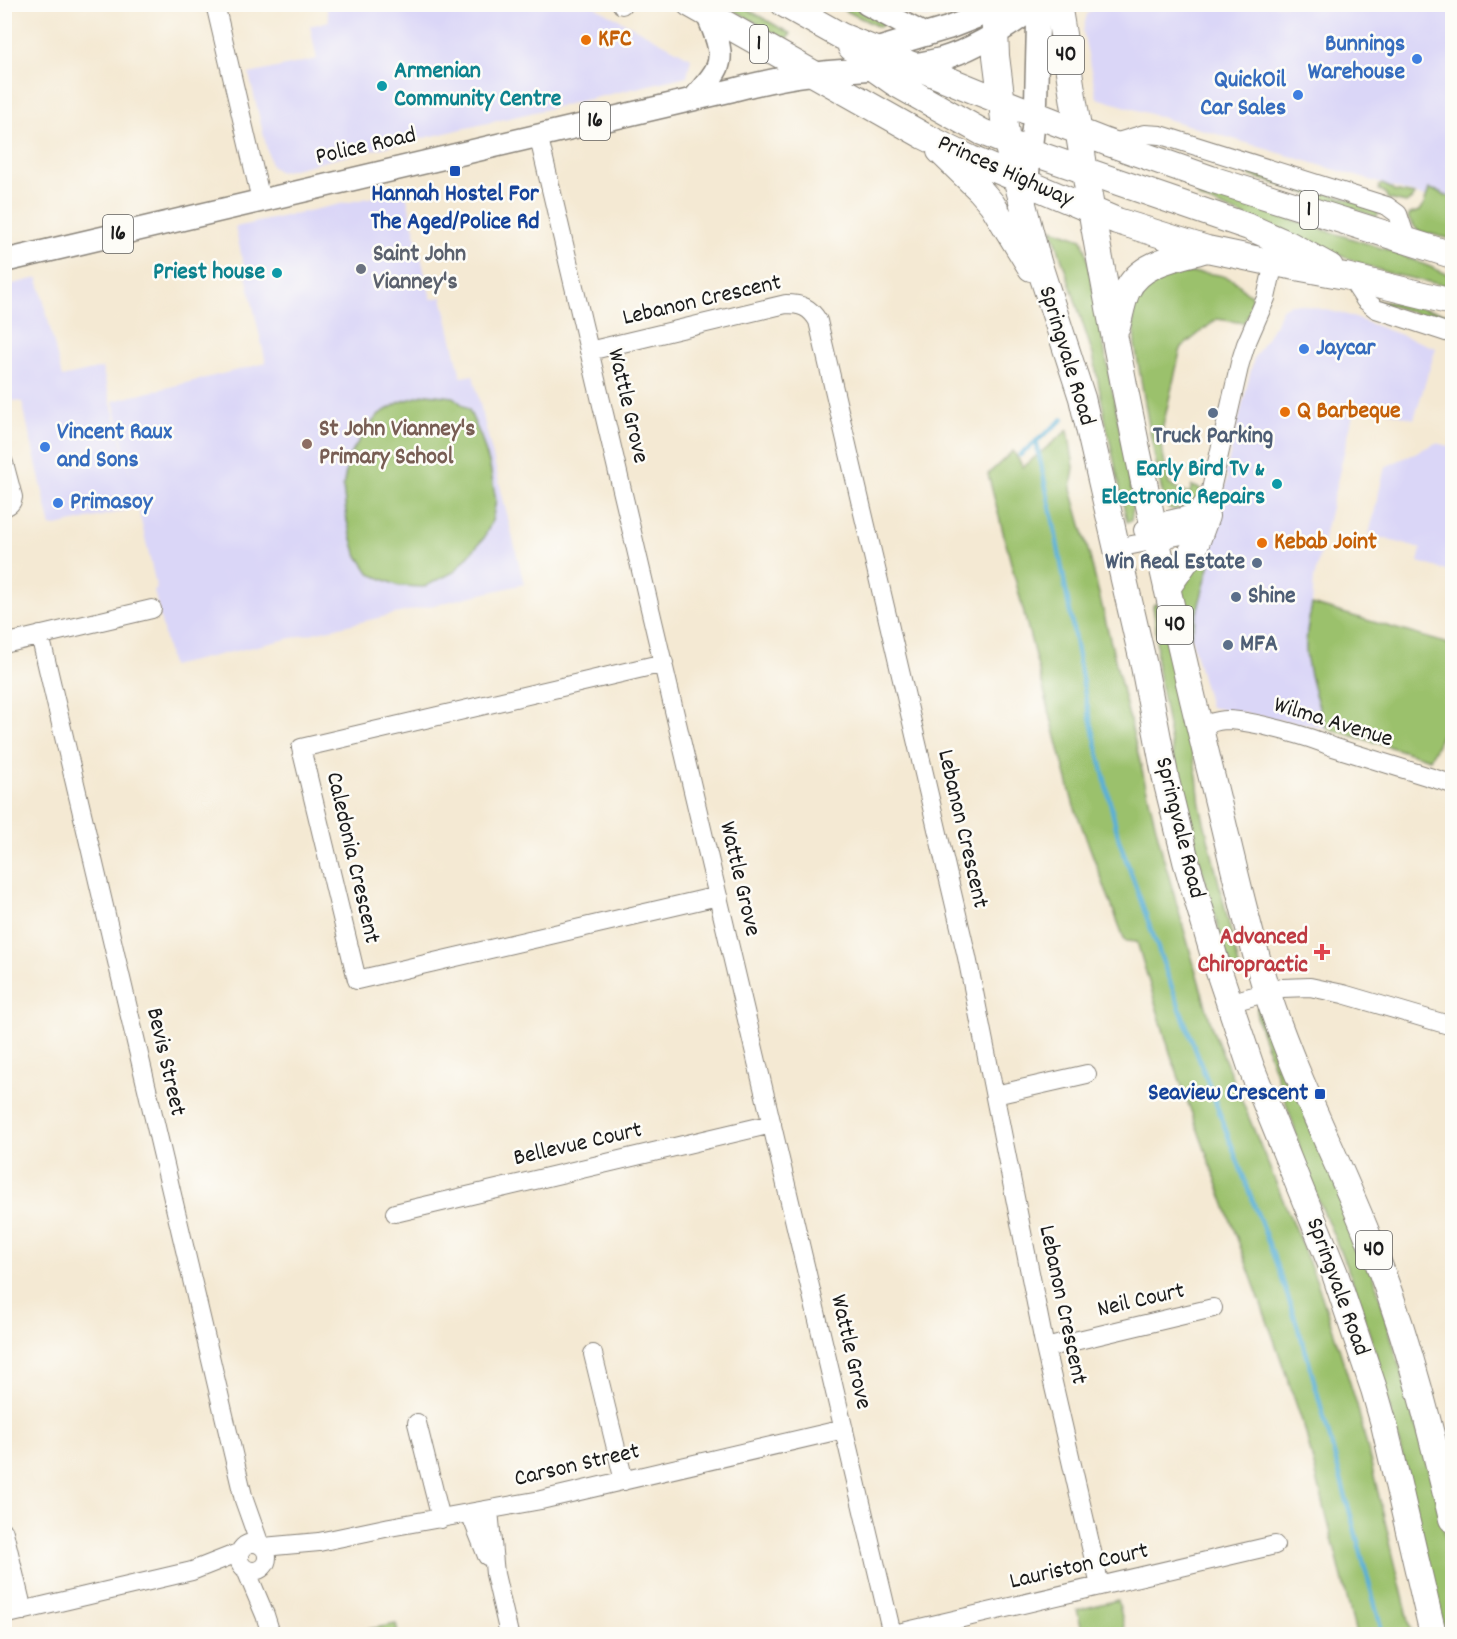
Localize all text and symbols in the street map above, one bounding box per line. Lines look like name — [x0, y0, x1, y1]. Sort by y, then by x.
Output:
place label: KFC — [598, 23, 632, 57]
road number: 1 — [750, 25, 768, 63]
place label: Bunnings Warehouse — [1308, 28, 1405, 90]
marker: KFC — [579, 33, 593, 47]
road number: 40 — [1048, 36, 1084, 74]
marker: Bunnings Warehouse — [1410, 52, 1424, 66]
place label: Armenian Community Centre — [394, 55, 562, 117]
place label: QuickOil Car Sales — [1200, 64, 1286, 126]
marker: Armenian Community Centre — [375, 79, 389, 93]
marker: QuickOil Car Sales — [1291, 88, 1305, 102]
road number: 16 — [580, 102, 610, 140]
street label: Police Road — [312, 119, 420, 175]
street label: Princes Highway — [932, 127, 1080, 218]
marker: Hannah Hostel For The Aged/Police Rd — [448, 164, 462, 178]
place label: Hannah Hostel For The Aged/Police Rd — [370, 178, 540, 240]
road number: 1 — [1300, 191, 1318, 229]
road number: 16 — [103, 215, 133, 253]
place label: Saint John Vianney's — [373, 238, 466, 300]
place label: Priest house — [153, 256, 265, 290]
marker: Saint John Vianney's — [354, 262, 368, 276]
marker: Priest house — [270, 266, 284, 280]
street label: Lebanon Crescent — [619, 266, 785, 336]
street label: Springvale Road — [1029, 282, 1103, 430]
place label: Jaycar — [1316, 332, 1377, 366]
marker: Jaycar — [1297, 342, 1311, 356]
street label: Wattle Grove — [597, 345, 657, 467]
place label: Q Barbeque — [1297, 395, 1401, 429]
marker: Q Barbeque — [1278, 405, 1292, 419]
marker: Truck Parking — [1206, 406, 1220, 420]
place label: St John Vianney's Primary School — [319, 413, 475, 475]
place label: Vincent Raux and Sons — [57, 416, 172, 478]
place label: Truck Parking — [1153, 420, 1273, 454]
marker: St John Vianney's Primary School — [300, 437, 314, 451]
marker: Vincent Raux and Sons — [38, 440, 52, 454]
place label: Early Bird Tv & Electronic Repairs — [1101, 453, 1265, 515]
marker: Early Bird Tv & Electronic Repairs — [1270, 477, 1284, 491]
place label: Primasoy — [70, 486, 154, 520]
marker: Primasoy — [51, 496, 65, 510]
place label: Kebab Joint — [1274, 526, 1377, 560]
marker: Kebab Joint — [1255, 536, 1269, 550]
place label: Win Real Estate — [1105, 546, 1245, 580]
marker: Win Real Estate — [1250, 556, 1264, 570]
place label: Shine — [1248, 580, 1296, 614]
marker: Shine — [1229, 590, 1243, 604]
road number: 40 — [1157, 606, 1193, 644]
place label: MFA — [1240, 628, 1278, 662]
marker: MFA — [1221, 638, 1235, 652]
street label: Wilma Avenue — [1269, 689, 1397, 757]
street label: Lebanon Crescent — [927, 746, 997, 912]
street label: Springvale Road — [1145, 754, 1213, 902]
street label: Caledonia Crescent — [316, 769, 388, 947]
street label: Wattle Grove — [709, 818, 769, 940]
place label: Advanced Chiropractic — [1197, 921, 1308, 983]
marker: Advanced Chiropractic — [1313, 943, 1331, 961]
street label: Bevis Street — [136, 1004, 194, 1120]
place label: Seaview Crescent — [1148, 1077, 1308, 1111]
marker: Seaview Crescent — [1313, 1087, 1327, 1101]
street label: Bellevue Court — [510, 1114, 646, 1176]
street label: Springvale Road — [1296, 1213, 1378, 1361]
street label: Lebanon Crescent — [1029, 1222, 1095, 1388]
road number: 40 — [1356, 1231, 1392, 1269]
street label: Neil Court — [1094, 1274, 1188, 1328]
street label: Wattle Grove — [820, 1291, 880, 1413]
street label: Carson Street — [511, 1435, 643, 1497]
street label: Lauriston Court — [1006, 1534, 1152, 1599]

